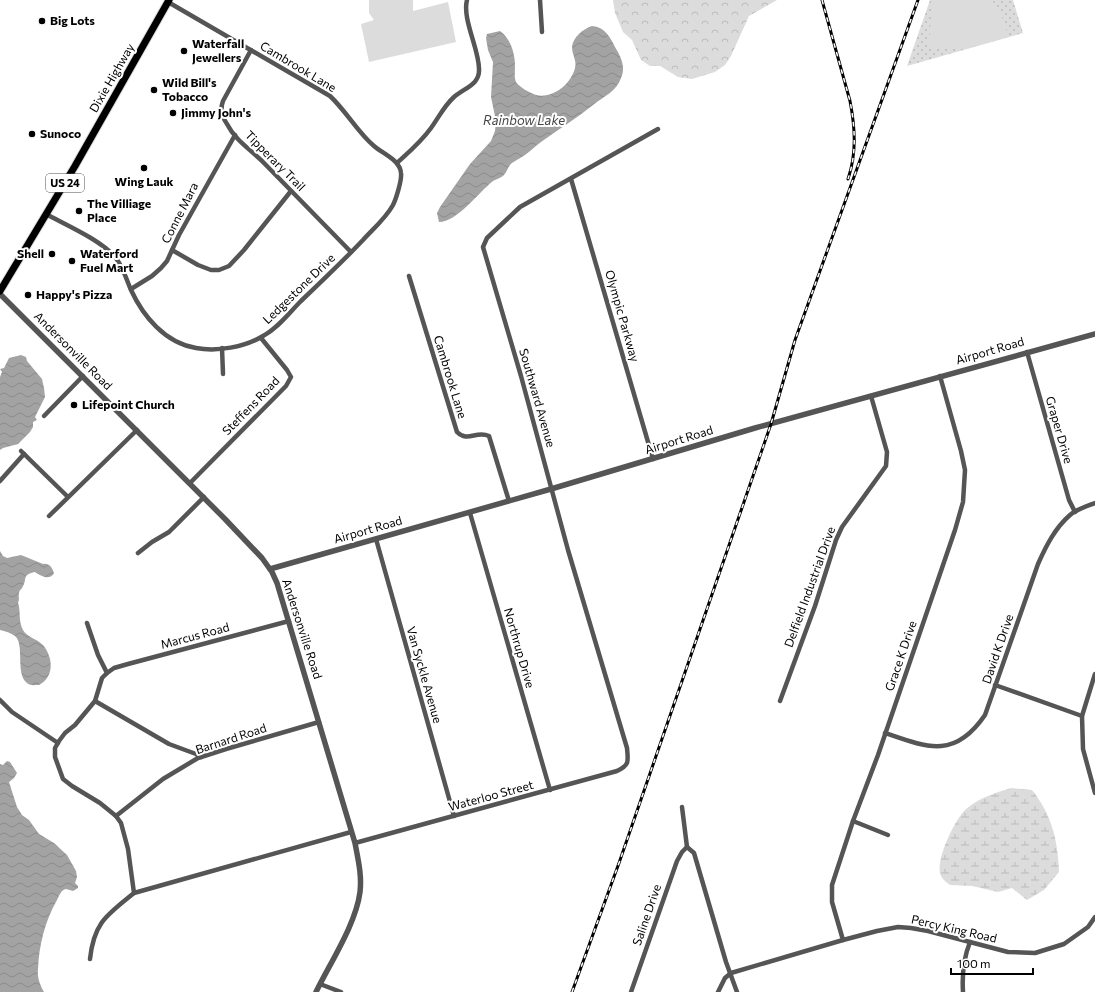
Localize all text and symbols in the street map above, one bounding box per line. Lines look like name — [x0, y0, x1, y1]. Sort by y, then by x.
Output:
place label: Big Lots — [50, 13, 95, 27]
marker: Big Lots — [37, 16, 47, 26]
place label: Waterfall Jewellers — [192, 36, 244, 65]
street label: Cambrook Lane — [258, 38, 339, 94]
street label: Dixie Highway — [86, 41, 136, 114]
marker: Waterfall Jewellers — [179, 46, 189, 56]
place label: Wild Bill's Tobacco — [162, 75, 217, 103]
marker: Wild Bill's Tobacco — [149, 85, 159, 95]
place label: Jimmy John's — [181, 105, 251, 120]
marker: Jimmy John's — [168, 108, 178, 118]
water label: Rainbow Lake — [483, 112, 565, 128]
place label: Sunoco — [40, 126, 81, 140]
street label: Tipperary Trail — [243, 127, 309, 193]
marker: Sunoco — [27, 129, 37, 139]
marker: Wing Lauk — [139, 163, 149, 173]
road number: US 24 — [46, 174, 84, 192]
place label: Wing Lauk — [115, 174, 173, 188]
street label: Conne Mara — [158, 180, 200, 245]
place label: The Villiage Place — [87, 196, 151, 224]
marker: The Villiage Place — [74, 206, 84, 216]
place label: Shell — [17, 246, 44, 260]
place label: Waterford Fuel Mart — [80, 246, 138, 274]
marker: Shell — [47, 249, 57, 259]
street label: Ledgestone Drive — [259, 250, 337, 326]
marker: Waterford Fuel Mart — [67, 256, 77, 266]
street label: Olympic Parkway — [603, 268, 643, 363]
place label: Happy's Pizza — [36, 287, 112, 301]
marker: Happy's Pizza — [23, 290, 33, 300]
street label: Andersonville Road — [32, 308, 116, 392]
street label: Cambrook Lane — [432, 333, 470, 420]
street label: Airport Road — [954, 334, 1026, 366]
street label: Southward Avenue — [517, 347, 559, 449]
street label: Steffens Road — [219, 373, 282, 437]
street label: Graper Drive — [1044, 395, 1076, 465]
place label: Lifepoint Church — [82, 397, 175, 411]
marker: Lifepoint Church — [69, 400, 79, 410]
street label: Airport Road — [643, 422, 715, 456]
street label: Airport Road — [332, 513, 404, 545]
street label: Delfield Industrial Drive — [781, 524, 837, 649]
street label: Andersonville Road — [280, 577, 326, 681]
street label: Northrup Drive — [502, 606, 538, 689]
street label: David K Drive — [979, 612, 1016, 685]
street label: Marcus Road — [159, 619, 231, 651]
street label: Grace K Drive — [881, 619, 919, 693]
street label: Van Syckle Avenue — [404, 625, 445, 725]
street label: Barnard Road — [193, 720, 268, 756]
street label: Waterloo Street — [447, 777, 535, 813]
street label: Saline Drive — [629, 882, 663, 947]
street label: Percy King Road — [910, 911, 999, 945]
scale bar — [951, 950, 1033, 976]
text: 100 m — [957, 956, 991, 970]

